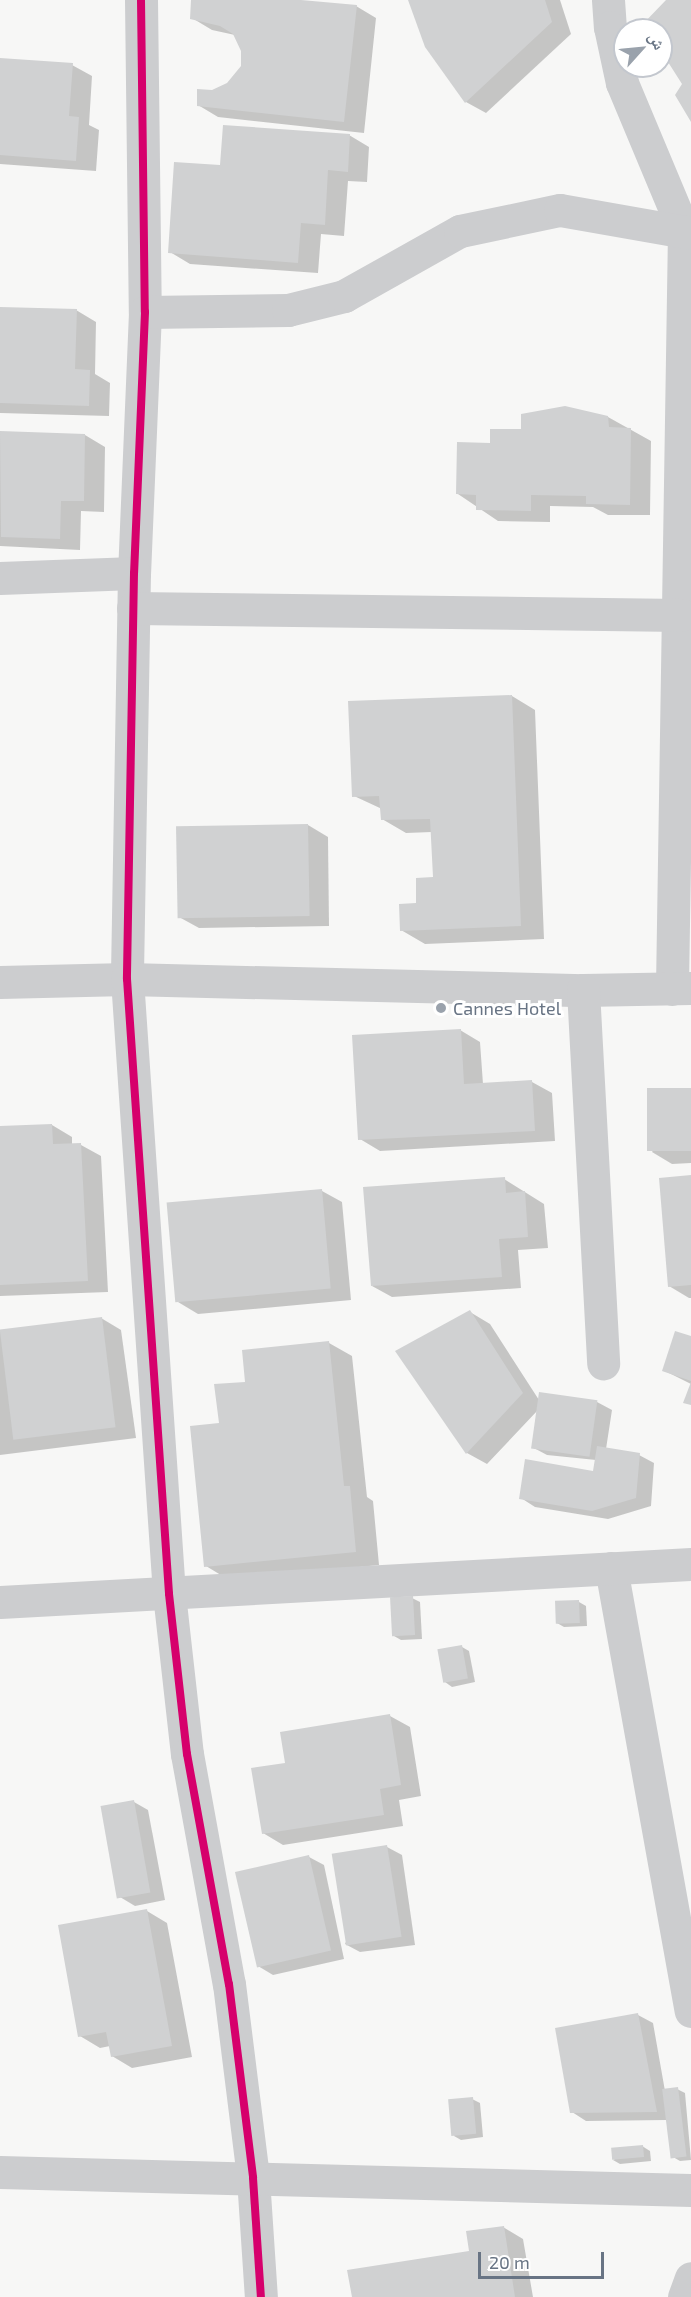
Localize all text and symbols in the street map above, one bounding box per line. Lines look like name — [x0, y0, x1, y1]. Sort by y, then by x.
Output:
north arrow — [613, 18, 673, 78]
text: ش — [645, 29, 670, 52]
place label: Cannes Hotel — [453, 997, 561, 1019]
marker: Cannes Hotel — [434, 1001, 448, 1015]
scale bar — [481, 2240, 607, 2278]
text: 20 m — [489, 2251, 530, 2273]

